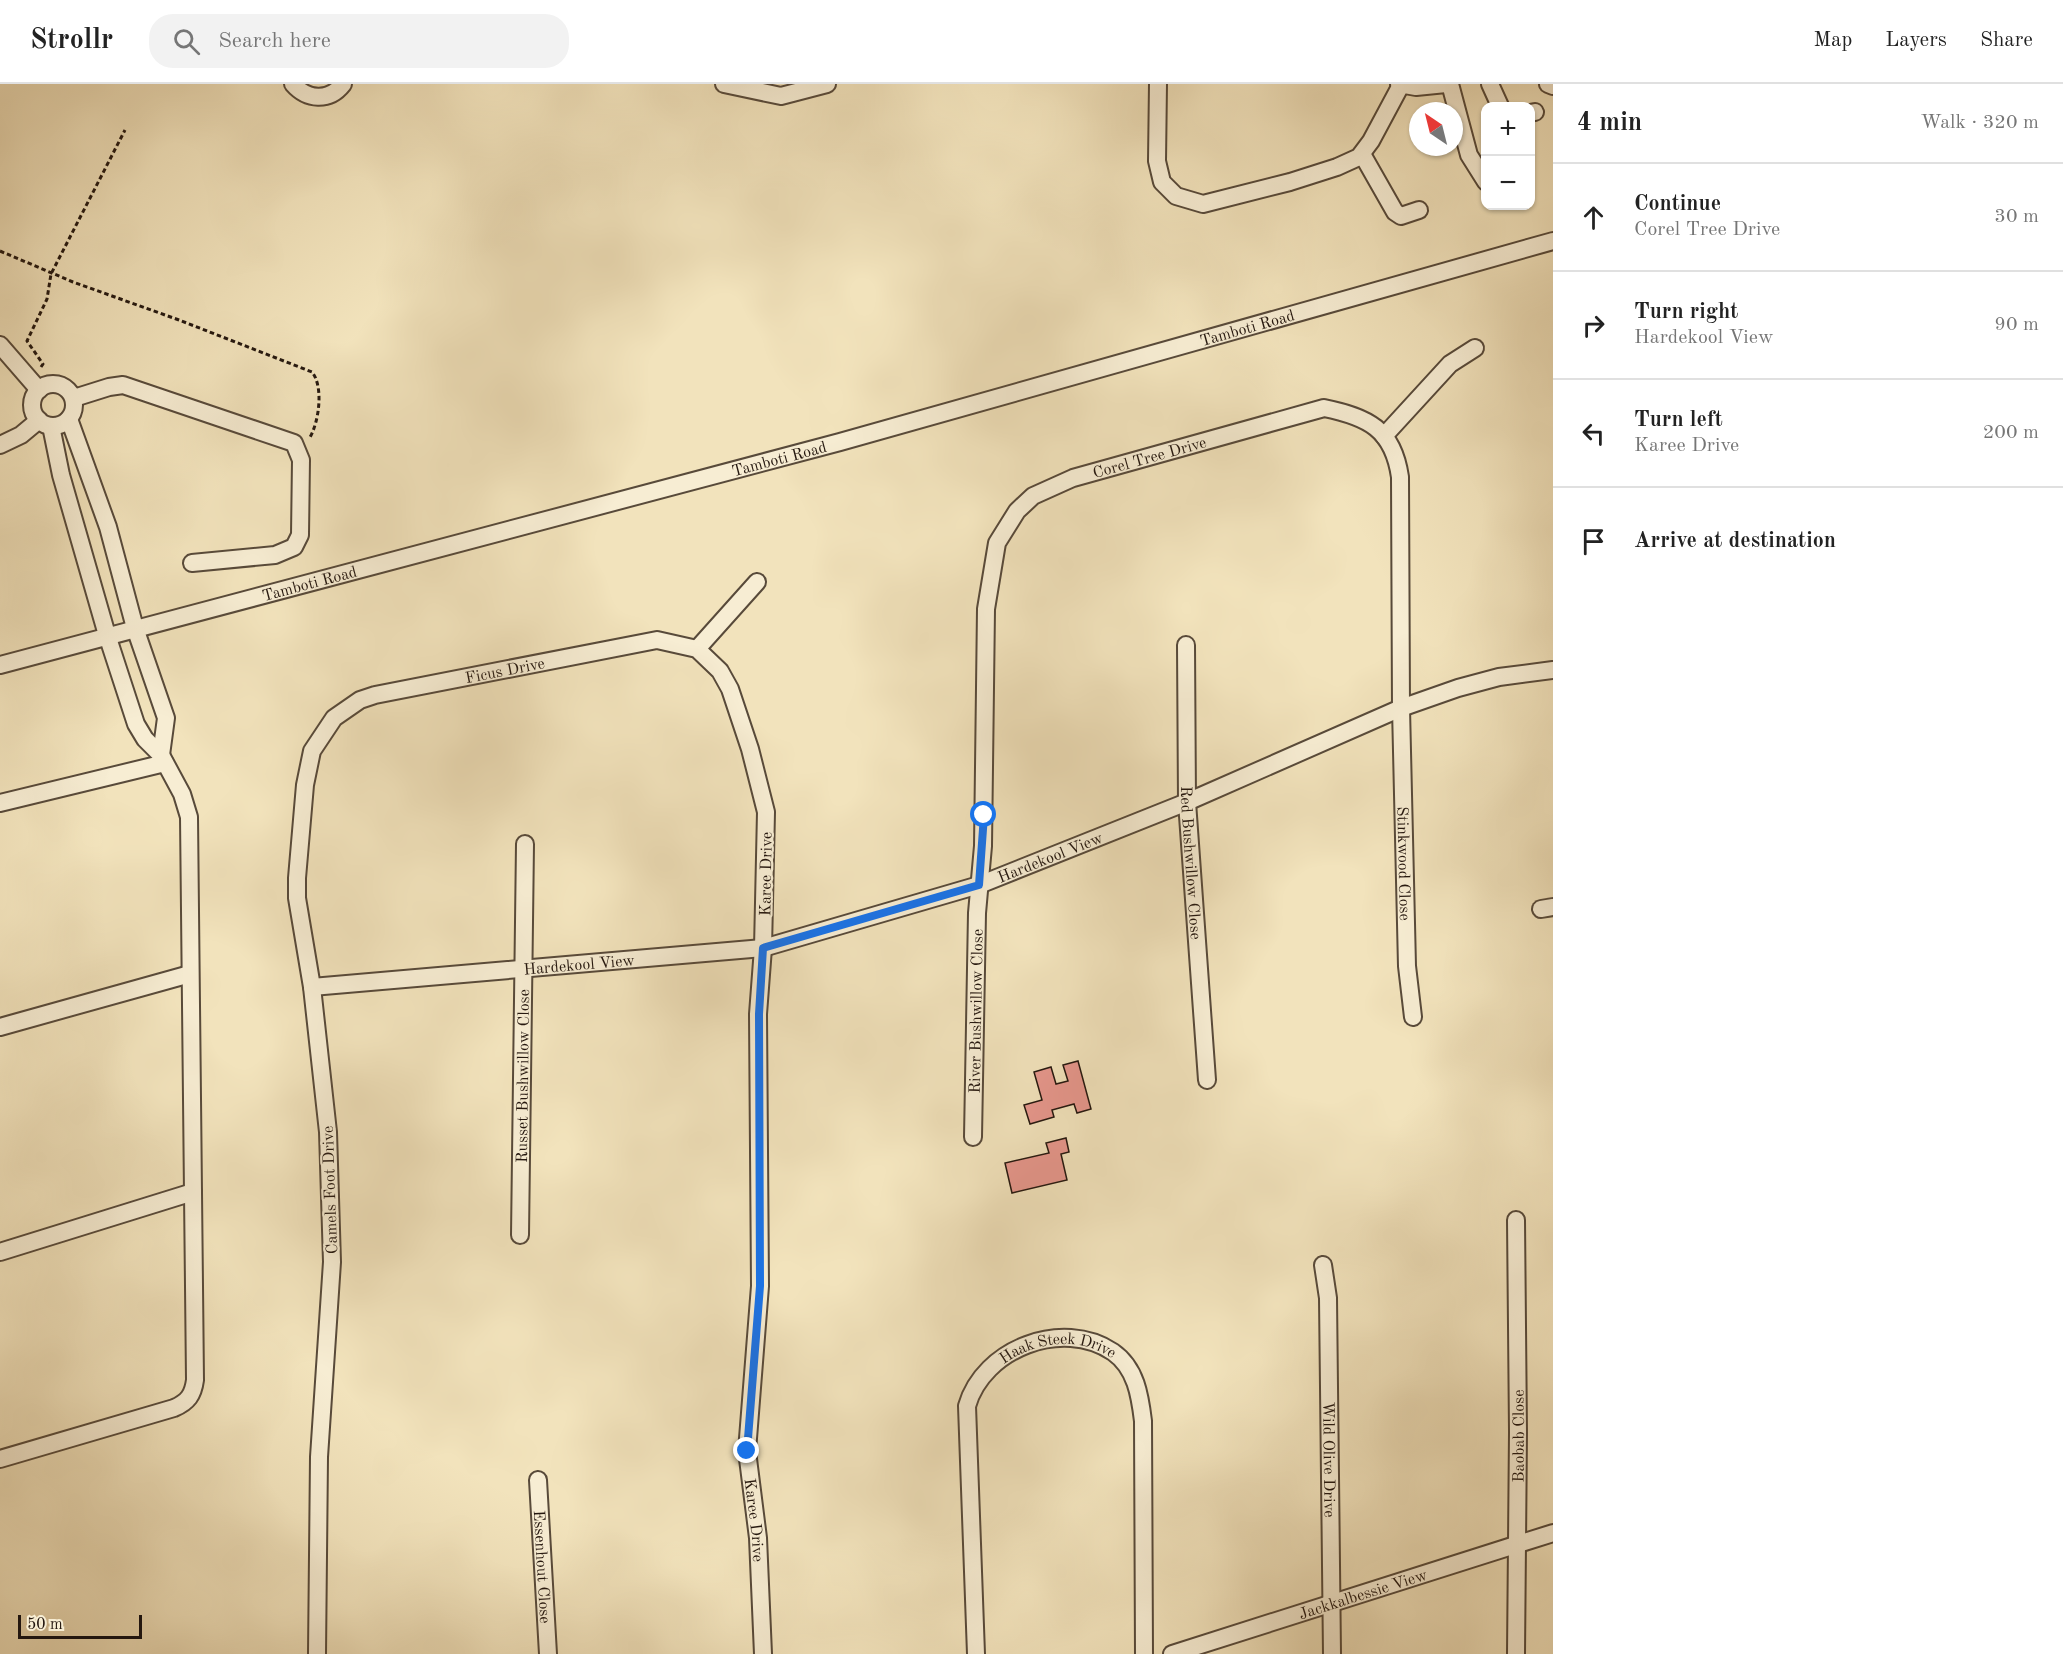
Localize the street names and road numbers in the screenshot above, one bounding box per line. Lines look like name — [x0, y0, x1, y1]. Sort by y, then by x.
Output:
street label: Tamboti Road — [1199, 308, 1297, 350]
street label: Corel Tree Drive — [1091, 435, 1208, 482]
street label: Tamboti Road — [730, 440, 829, 480]
street label: Tamboti Road — [261, 565, 359, 605]
street label: Ficus Drive — [464, 656, 546, 687]
street label: Red Bushwillow Close — [1177, 786, 1203, 940]
street label: Stinkwood Close — [1393, 806, 1412, 921]
street label: Hardekool View — [996, 830, 1106, 887]
street label: Karee Drive — [758, 832, 776, 916]
street label: River Bushwillow Close — [968, 929, 987, 1093]
street label: Hardekool View — [523, 953, 636, 979]
street label: Russet Bushwillow Close — [515, 989, 533, 1163]
street label: Camels Foot Drive — [321, 1125, 341, 1254]
street label: Haak Steek Drive — [997, 1332, 1119, 1368]
street label: Baobab Close — [1512, 1389, 1528, 1483]
street label: Wild Olive Drive — [1319, 1402, 1336, 1518]
street label: Karee Drive — [741, 1477, 765, 1562]
street label: Essenhout Close — [530, 1510, 552, 1624]
street label: Jackkalbessie View — [1297, 1567, 1430, 1623]

